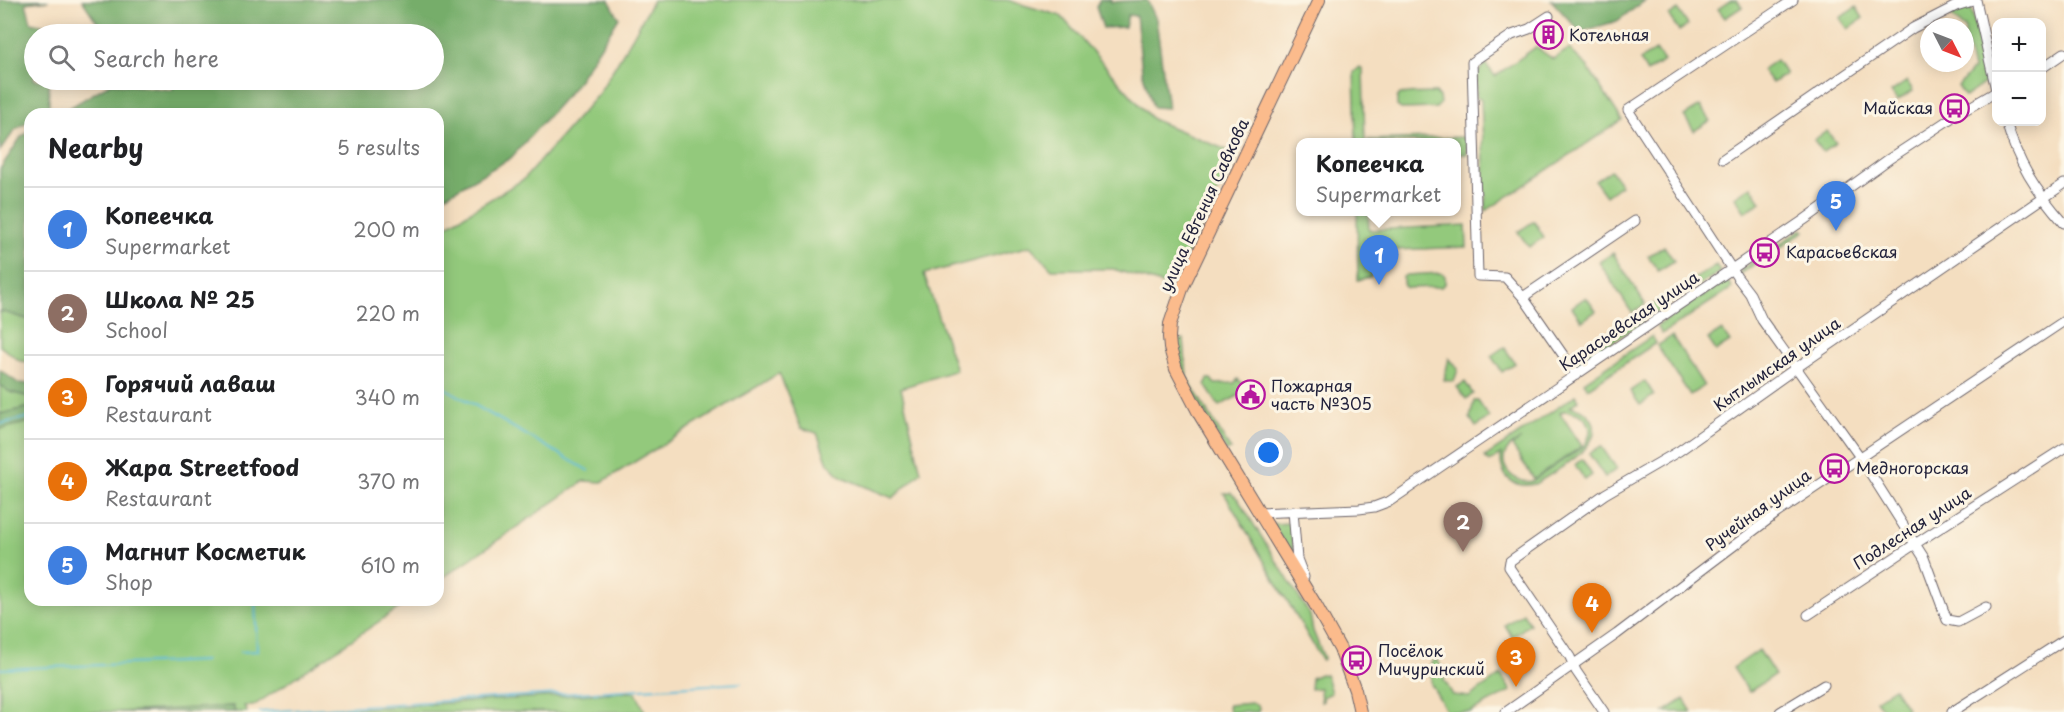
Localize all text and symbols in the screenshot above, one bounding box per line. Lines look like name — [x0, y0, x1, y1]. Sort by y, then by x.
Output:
north arrow — [1920, 18, 1974, 72]
map controls — [1992, 18, 2046, 126]
button: + — [1992, 18, 2046, 72]
building icon: Котельная — [1532, 19, 1564, 51]
place label: Котельная — [1569, 22, 1650, 46]
search box — [24, 24, 444, 90]
icon: search — [45, 41, 78, 74]
text: Search here — [93, 41, 219, 74]
button: − — [1992, 72, 2046, 126]
bus stop icon: Майская — [1938, 92, 1970, 124]
place label: Майская — [1863, 95, 1933, 119]
street label: улица Евгения Савкова — [1152, 114, 1254, 295]
text: Nearby — [48, 128, 143, 167]
text: 5 results — [337, 132, 420, 162]
popup — [1296, 138, 1461, 216]
text: Копеечка — [1316, 146, 1424, 179]
text: Supermarket — [1316, 179, 1441, 209]
pin: 5 — [1816, 182, 1856, 231]
text: Копеечка — [105, 198, 213, 231]
text: 1 — [63, 214, 72, 244]
text: 200 m — [353, 214, 420, 244]
text: Supermarket — [105, 231, 231, 261]
pin: 1 — [1360, 236, 1398, 285]
bus stop icon: Карасьевская — [1749, 236, 1781, 268]
place label: Карасьевская — [1786, 239, 1898, 263]
street label: Карасьевская улица — [1554, 264, 1703, 376]
text: Школа № 25 — [105, 282, 255, 315]
text: 2 — [60, 298, 75, 328]
text: 220 m — [356, 298, 420, 328]
street label: Кытлымская улица — [1708, 310, 1845, 416]
text: School — [105, 315, 168, 345]
text: Горячий лаваш — [105, 366, 275, 399]
place label: Пожарная часть №305 — [1271, 373, 1372, 415]
public building icon: Пожарная часть №305 — [1234, 379, 1266, 411]
text: 3 — [61, 382, 74, 412]
text: 340 m — [355, 382, 420, 412]
text: Restaurant — [105, 399, 212, 429]
your location — [1254, 438, 1283, 467]
text: Жара Streetfood — [105, 450, 299, 483]
bus stop icon: Медногорская — [1819, 452, 1851, 484]
place label: Медногорская — [1856, 455, 1969, 479]
street label: Ручейная улица — [1700, 463, 1815, 556]
text: 4 — [61, 466, 74, 496]
text: 370 m — [357, 466, 420, 496]
street label: Подлесная улица — [1848, 480, 1975, 574]
text: Restaurant — [105, 483, 212, 513]
pin: 2 — [1444, 502, 1482, 552]
text: Магнит Косметик — [105, 534, 305, 567]
text: 5 — [61, 550, 74, 580]
text: 610 m — [360, 550, 420, 580]
text: Shop — [105, 567, 153, 597]
pin: 4 — [1572, 584, 1612, 633]
place label: Посёлок Мичуринский — [1378, 638, 1485, 680]
pin: 3 — [1496, 638, 1536, 687]
bus stop icon: Посёлок Мичуринский — [1341, 644, 1373, 676]

